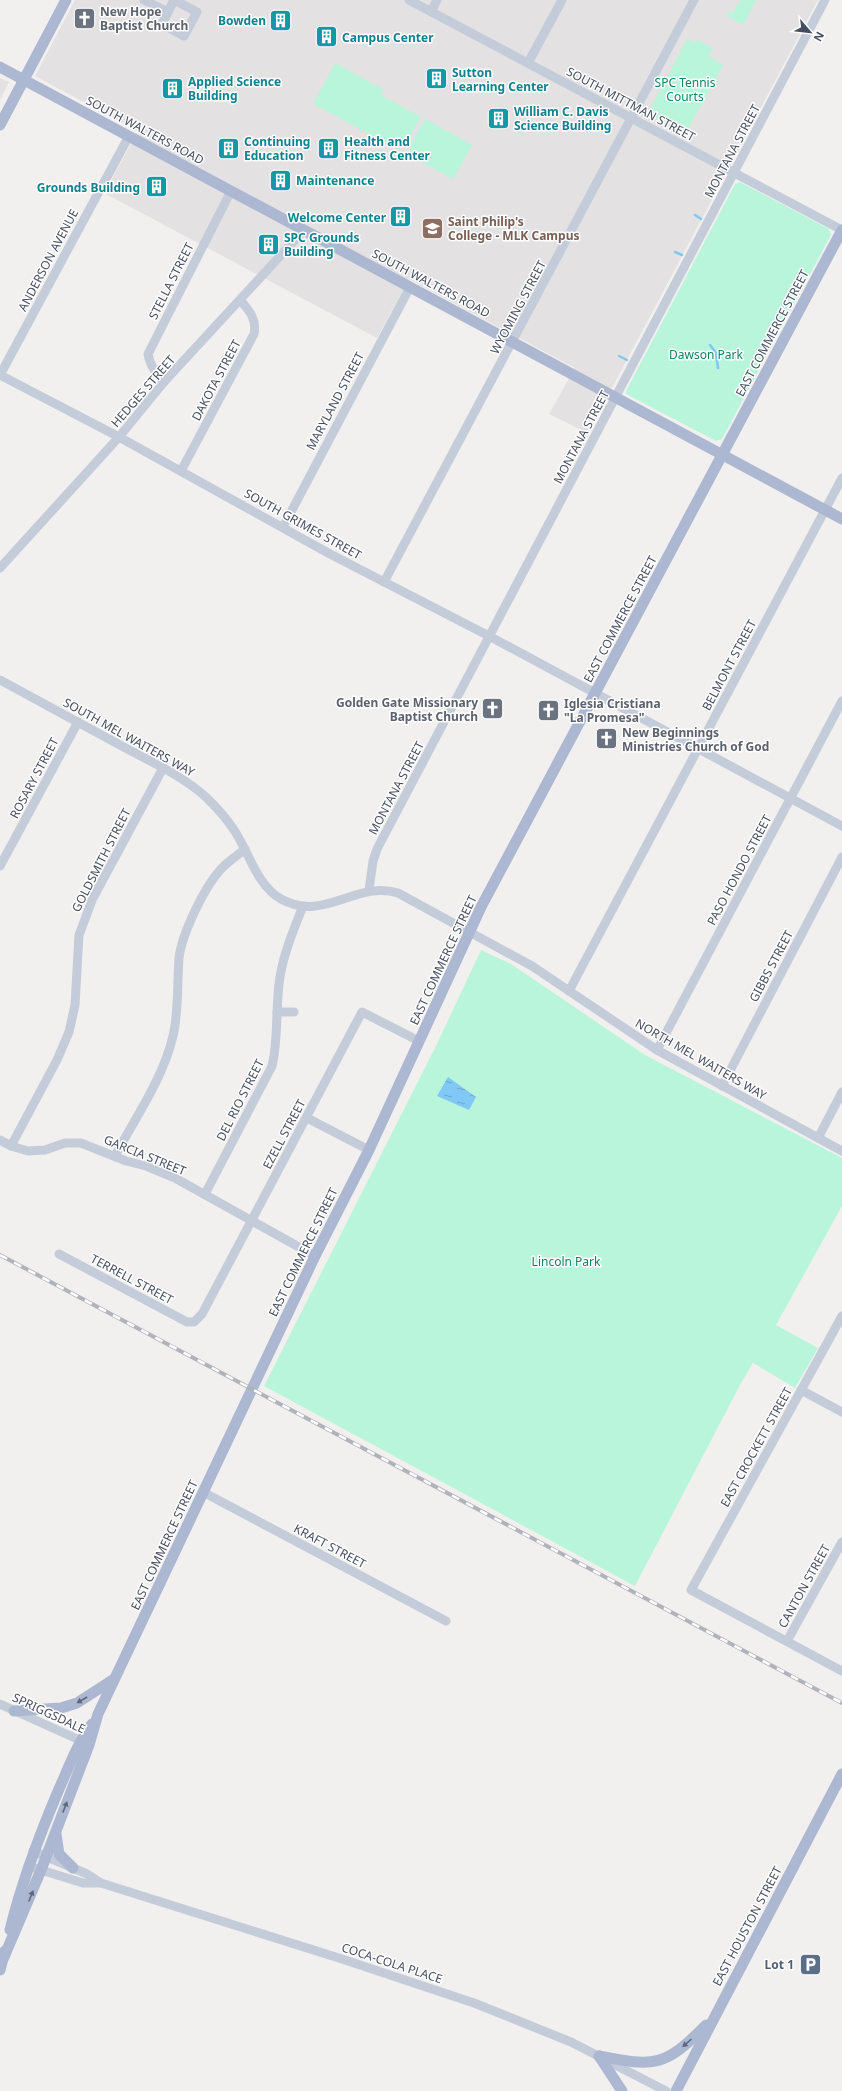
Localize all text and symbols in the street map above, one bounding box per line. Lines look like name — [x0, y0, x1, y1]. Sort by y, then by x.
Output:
place label: New Hope Baptist Church — [100, 3, 188, 34]
church icon: New Hope Baptist Church — [71, 5, 97, 31]
building icon: Bowden — [268, 7, 294, 33]
place label: Bowden — [218, 12, 266, 29]
north arrow — [790, 12, 830, 52]
building icon: Campus Center — [314, 24, 340, 50]
place label: Campus Center — [342, 29, 434, 46]
text: N — [811, 29, 828, 44]
street label: SOUTH MITTMAN STREET — [564, 63, 699, 145]
place label: Sutton Learning Center — [452, 64, 549, 95]
building icon: Sutton Learning Center — [424, 66, 450, 92]
place label: Applied Science Building — [188, 73, 281, 104]
park label: SPC Tennis Courts — [655, 74, 716, 105]
building icon: Applied Science Building — [159, 75, 185, 101]
street label: SOUTH WALTERS ROAD — [83, 92, 207, 168]
street label: MONTANA STREET — [700, 101, 764, 201]
place label: William C. Davis Science Building — [514, 103, 611, 134]
building icon: William C. Davis Science Building — [486, 105, 512, 131]
place label: Continuing Education — [244, 133, 310, 164]
place label: Health and Fitness Center — [344, 133, 431, 164]
building icon: Continuing Education — [216, 135, 242, 161]
building icon: Health and Fitness Center — [316, 135, 342, 161]
building icon: Maintenance — [268, 167, 294, 193]
place label: Maintenance — [296, 172, 374, 189]
building icon: Grounds Building — [143, 174, 169, 200]
place label: Grounds Building — [37, 179, 140, 196]
building icon: Welcome Center — [388, 204, 414, 230]
street label: ANDERSON AVENUE — [14, 206, 82, 314]
place label: Welcome Center — [288, 209, 387, 226]
place label: Saint Philip's College - MLK Campus — [448, 213, 579, 244]
school or university icon: Saint Philip's College - MLK Campus — [420, 215, 446, 241]
place label: SPC Grounds Building — [284, 229, 359, 260]
building icon: SPC Grounds Building — [255, 231, 281, 257]
street label: STELLA STREET — [144, 239, 198, 322]
street label: SOUTH WALTERS ROAD — [369, 245, 493, 321]
street label: WYOMING STREET — [486, 257, 550, 357]
street label: EAST COMMERCE STREET — [731, 266, 813, 399]
street label: DAKOTA STREET — [187, 336, 245, 424]
park label: Dawson Park — [669, 346, 744, 363]
street label: MARYLAND STREET — [302, 349, 368, 453]
street label: HEDGES STREET — [107, 351, 179, 431]
street label: MONTANA STREET — [549, 387, 613, 487]
street label: SOUTH GRIMES STREET — [241, 485, 365, 564]
street label: EAST COMMERCE STREET — [579, 552, 661, 685]
street label: BELMONT STREET — [698, 616, 760, 713]
street label: SOUTH MEL WAITERS WAY — [60, 694, 198, 780]
place label: Golden Gate Missionary Baptist Church — [336, 694, 478, 725]
place label: Iglesia Cristiana "La Promesa" — [564, 695, 661, 726]
church icon: Golden Gate Missionary Baptist Church — [480, 696, 506, 722]
church icon: Iglesia Cristiana "La Promesa" — [536, 697, 562, 723]
place label: New Beginnings Ministries Church of God — [622, 724, 769, 755]
church icon: New Beginnings Ministries Church of God — [594, 726, 620, 752]
street label: ROSARY STREET — [6, 734, 63, 821]
street label: MONTANA STREET — [364, 738, 428, 838]
street label: GOLDSMITH STREET — [68, 805, 135, 915]
street label: PASO HONDO STREET — [703, 812, 775, 928]
street label: EAST COMMERCE STREET — [405, 892, 481, 1028]
street label: GIBBS STREET — [745, 927, 797, 1005]
street label: NORTH MEL WAITERS WAY — [632, 1014, 770, 1104]
street label: DEL RIO STREET — [212, 1056, 268, 1144]
street label: EZELL STREET — [259, 1096, 310, 1172]
street label: GARCIA STREET — [101, 1131, 189, 1179]
street label: EAST COMMERCE STREET — [264, 1184, 342, 1319]
street label: TERRELL STREET — [88, 1250, 177, 1308]
park label: Lincoln Park — [532, 1253, 601, 1270]
street label: EAST CROCKETT STREET — [716, 1384, 796, 1510]
street label: EAST COMMERCE STREET — [126, 1477, 202, 1613]
street label: KRAFT STREET — [291, 1520, 369, 1572]
street label: CANTON STREET — [774, 1541, 834, 1631]
street label: SPRIGGSDALE — [10, 1689, 88, 1737]
one-way arrow — [76, 1696, 88, 1703]
one-way arrow — [62, 1800, 68, 1812]
street label: EAST HOUSTON STREET — [708, 1863, 786, 1989]
one-way arrow — [28, 1889, 34, 1901]
street label: COCA-COLA PLACE — [340, 1939, 444, 1987]
parking icon: Lot 1 — [797, 1951, 823, 1977]
place label: Lot 1 — [765, 1956, 794, 1973]
one-way arrow — [682, 2039, 692, 2048]

